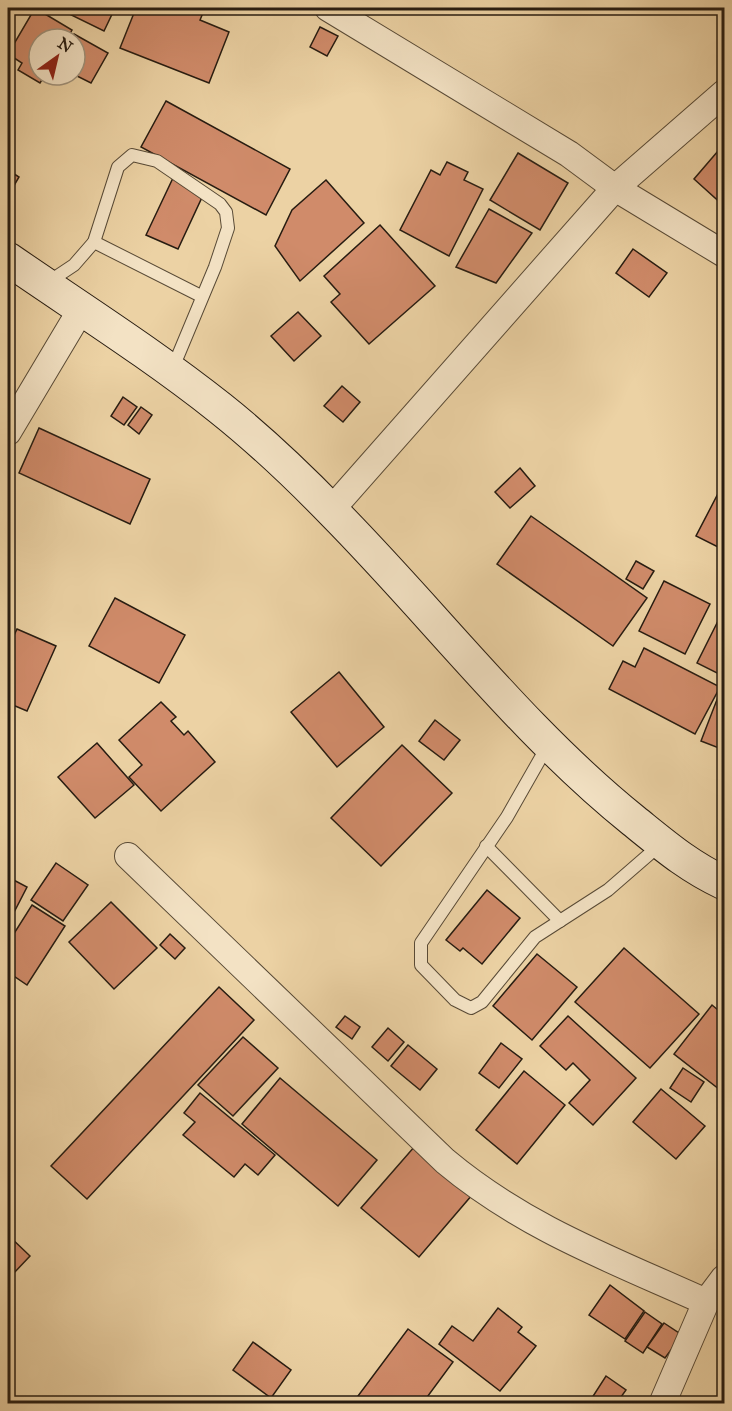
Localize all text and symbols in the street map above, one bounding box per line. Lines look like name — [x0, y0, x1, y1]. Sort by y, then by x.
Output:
north arrow — [27, 27, 87, 87]
text: N — [54, 33, 76, 57]

